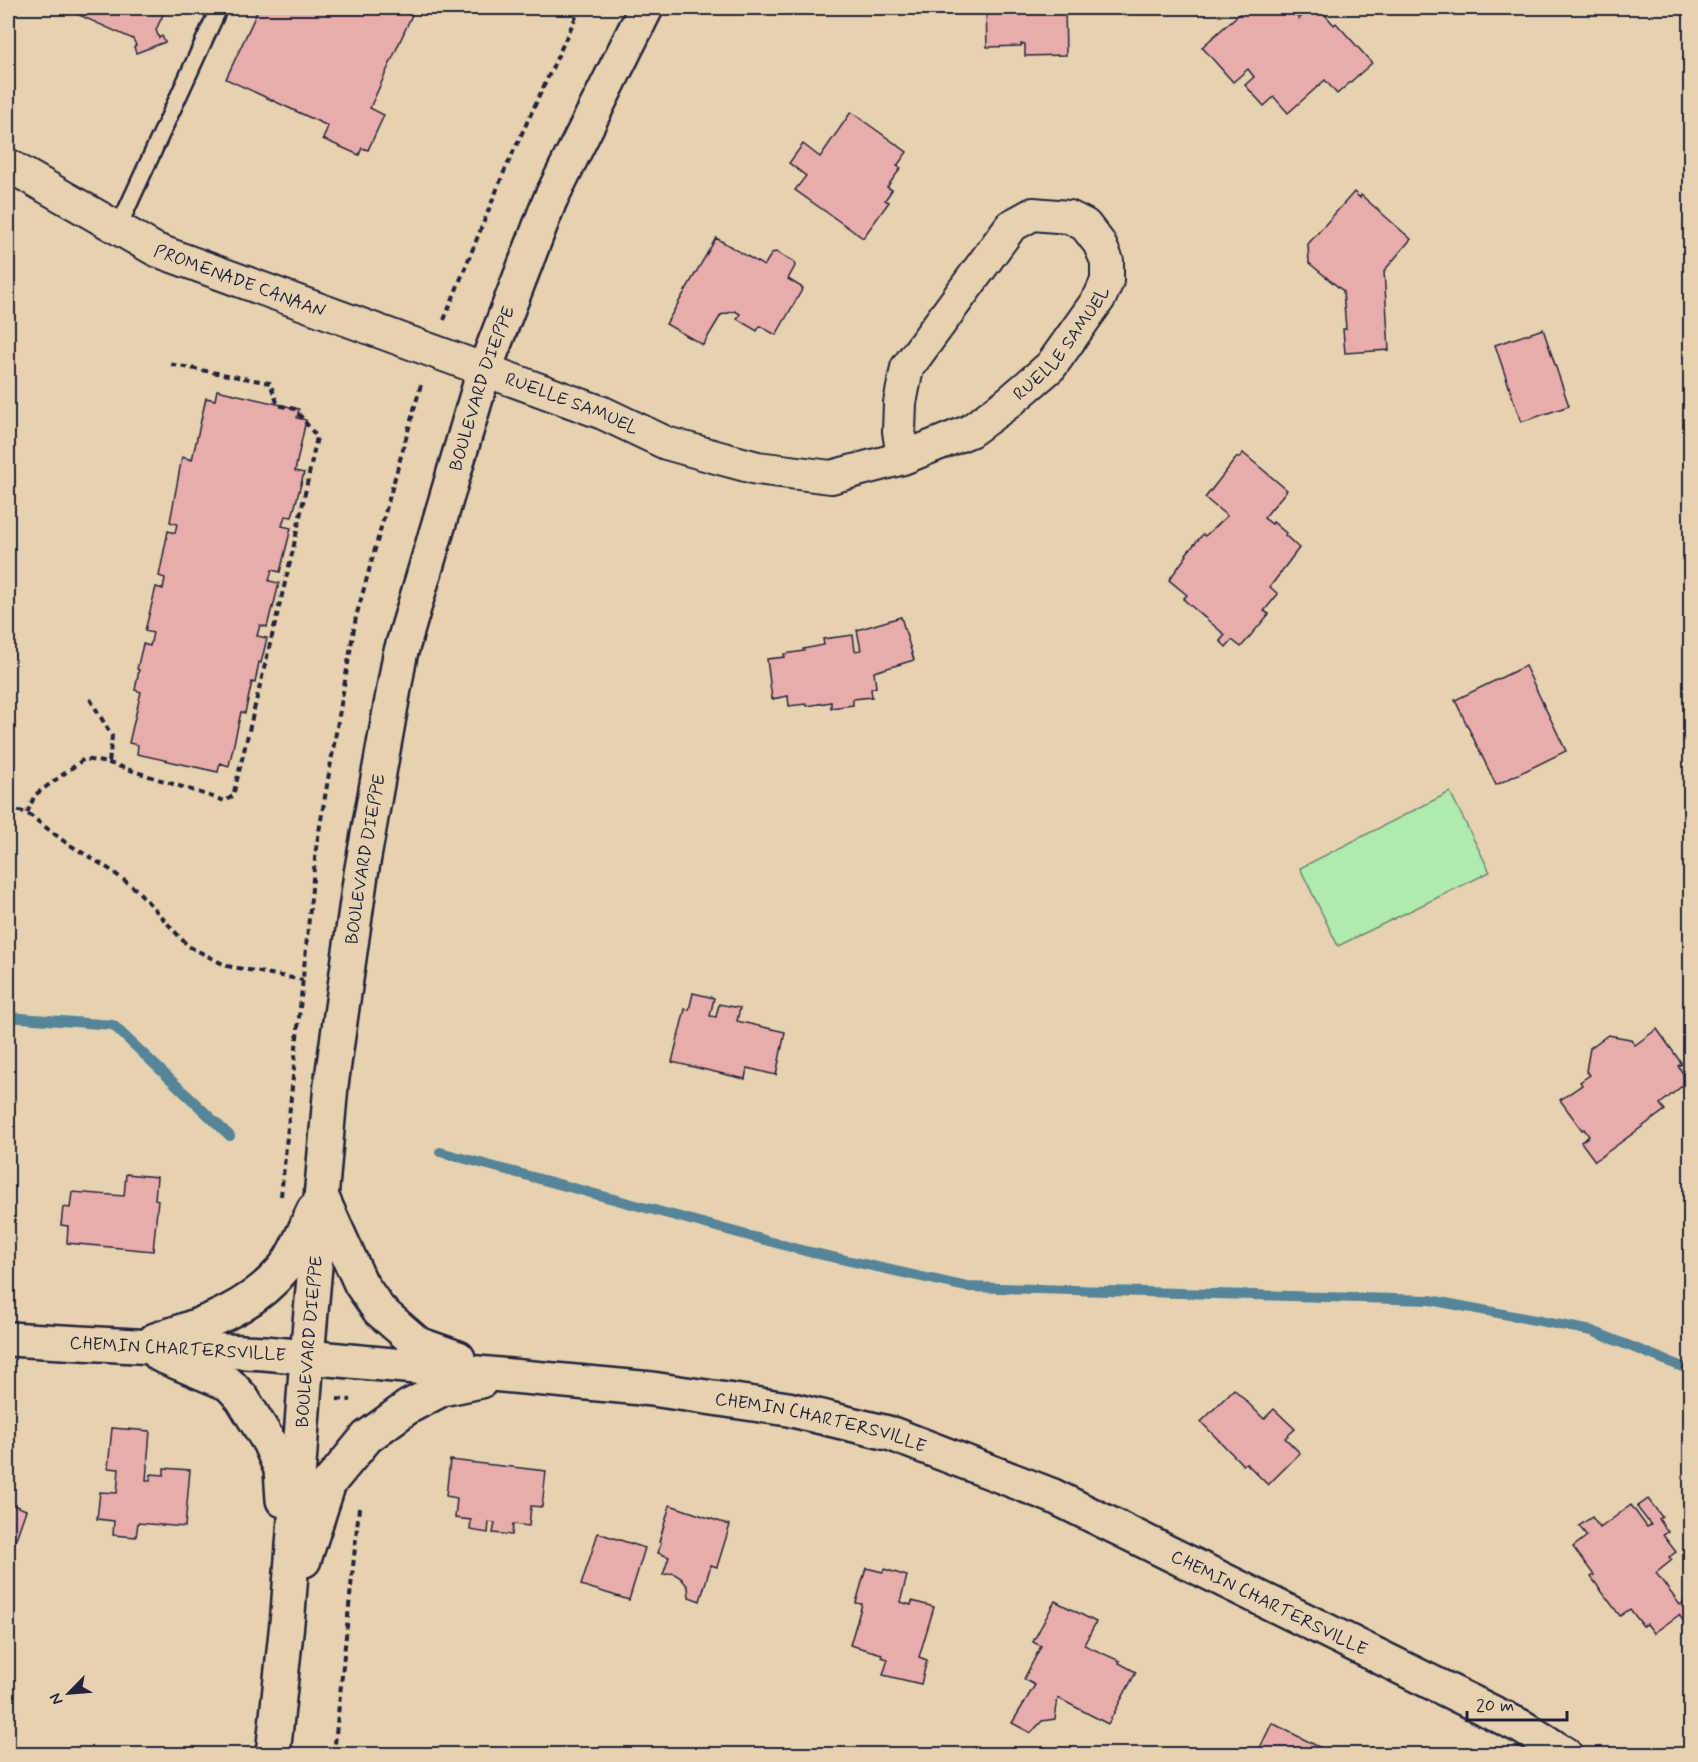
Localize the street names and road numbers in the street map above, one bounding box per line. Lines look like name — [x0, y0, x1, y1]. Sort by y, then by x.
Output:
street label: PROMENADE CANAAN — [150, 239, 329, 324]
street label: RUELLE SAMUEL — [1009, 283, 1116, 406]
street label: BOULEVARD DIEPPE — [444, 303, 521, 474]
street label: RUELLE SAMUEL — [502, 367, 643, 441]
street label: BOULEVARD DIEPPE — [340, 772, 392, 946]
street label: BOULEVARD DIEPPE — [291, 1255, 329, 1428]
street label: CHEMIN CHARTERSVILLE — [69, 1331, 287, 1368]
street label: CHEMIN CHARTERSVILLE — [713, 1387, 929, 1459]
street label: CHEMIN CHARTERSVILLE — [1166, 1545, 1371, 1662]

